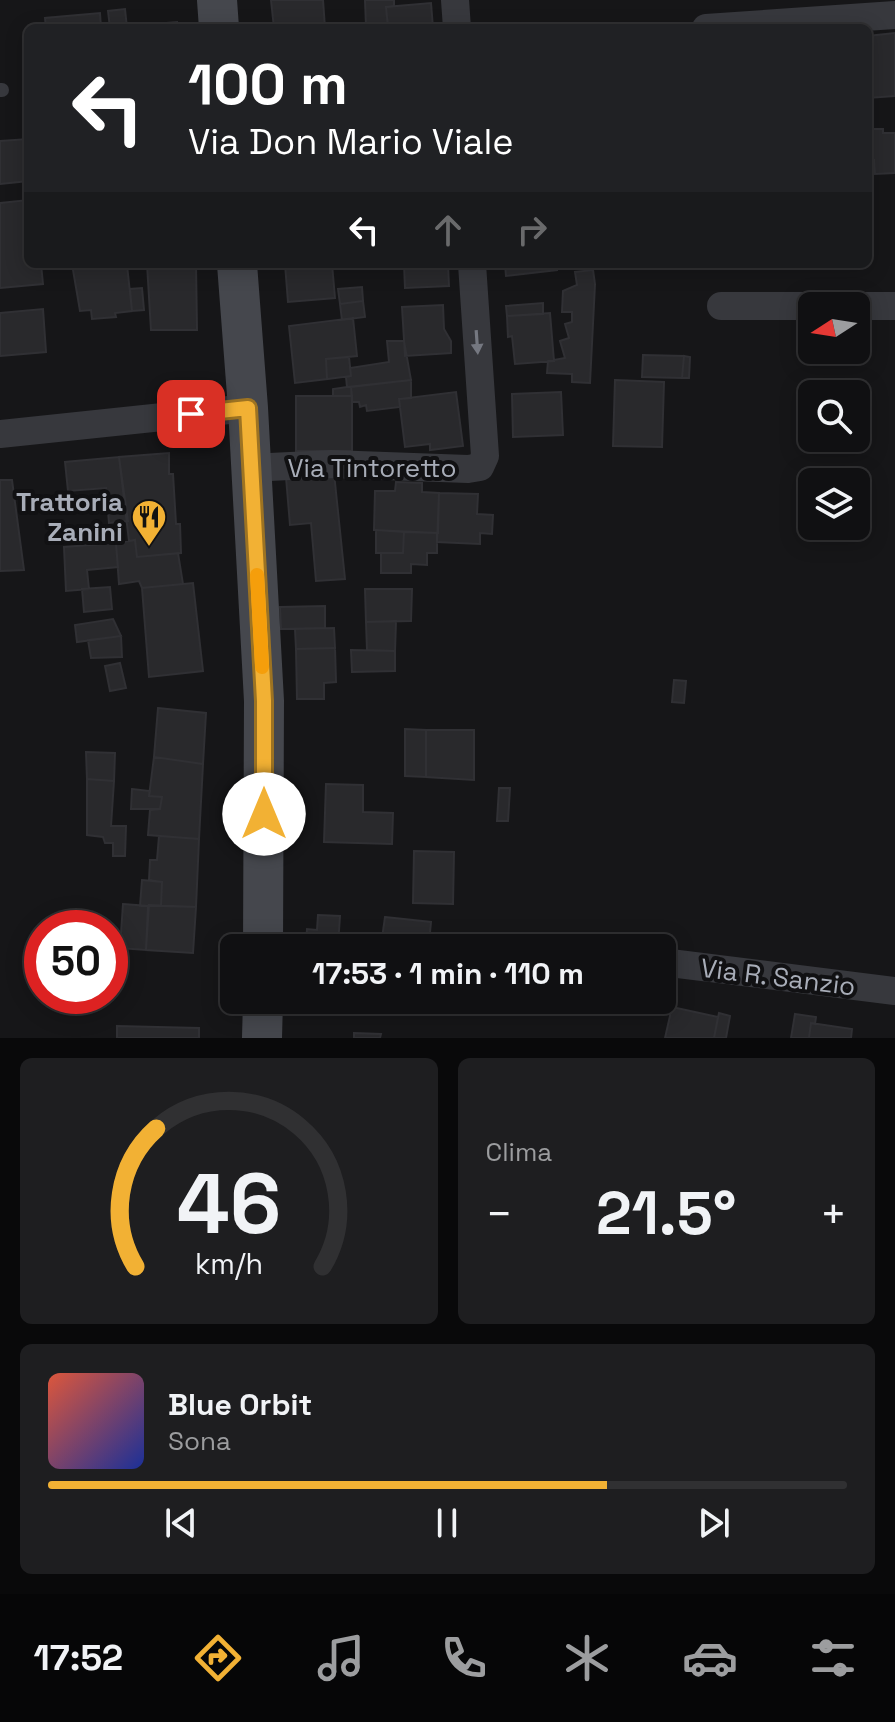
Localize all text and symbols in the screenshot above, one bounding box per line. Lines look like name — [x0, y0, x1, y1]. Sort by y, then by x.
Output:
text: 100 m — [188, 49, 348, 120]
icon: left — [56, 56, 160, 160]
text: Via Don Mario Viale — [188, 119, 514, 165]
icon: left — [342, 208, 386, 252]
icon: ahead — [426, 208, 470, 252]
icon: right — [510, 208, 554, 252]
north arrow — [798, 292, 870, 364]
map controls — [798, 292, 870, 540]
one-way arrow — [471, 330, 484, 355]
pin — [157, 380, 225, 448]
button: search — [798, 380, 870, 452]
icon: arrive — [169, 392, 213, 436]
street label: Via Tintoretto — [287, 451, 457, 485]
button: layers — [798, 468, 870, 540]
place label: Trattoria Zanini — [16, 485, 123, 549]
restaurant icon: Trattoria Zanini — [130, 498, 168, 548]
position arrow — [222, 772, 306, 856]
speed limit sign: 50 — [24, 910, 128, 1014]
street label: Via R. Sanzio — [699, 951, 857, 1003]
text: 17:53 · 1 min · 110 m — [312, 954, 584, 993]
text: Clima — [486, 1135, 552, 1169]
text: 46 — [177, 1151, 281, 1257]
text: 21.5° — [596, 1175, 736, 1252]
text: − — [486, 1186, 513, 1242]
text: + — [820, 1186, 847, 1242]
text: km/h — [195, 1246, 263, 1282]
text: Blue Orbit — [168, 1385, 312, 1424]
text: Sona — [168, 1424, 231, 1458]
icon: previous — [159, 1501, 203, 1545]
icon: pause — [425, 1501, 469, 1545]
icon: next — [692, 1501, 736, 1545]
icon: directions — [190, 1630, 246, 1686]
icon: music — [313, 1630, 369, 1686]
icon: phone — [436, 1630, 492, 1686]
icon: climate — [559, 1630, 615, 1686]
icon: car — [682, 1630, 738, 1686]
icon: filters — [805, 1630, 861, 1686]
text: 17:52 — [34, 1635, 123, 1681]

